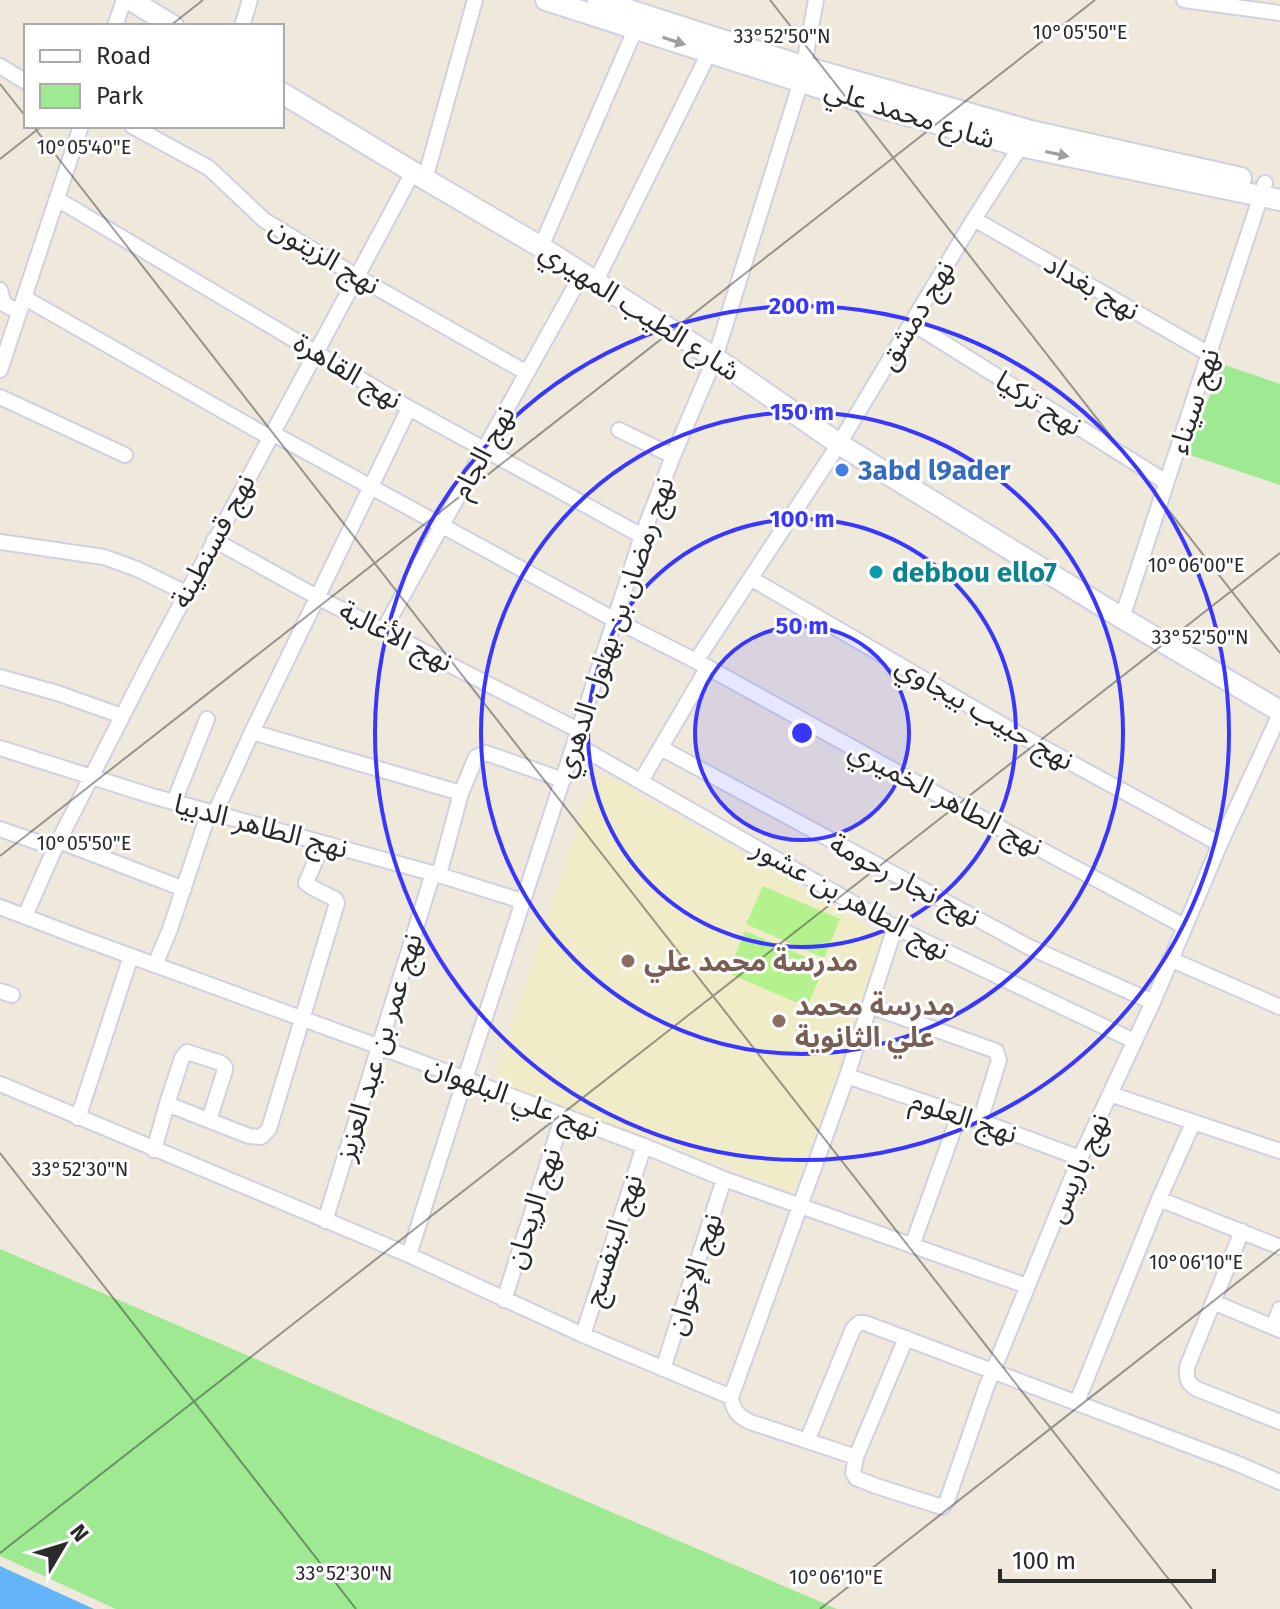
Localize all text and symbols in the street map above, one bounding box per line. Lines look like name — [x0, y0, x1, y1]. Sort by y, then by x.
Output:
text: 10°05'50"E — [1033, 20, 1127, 44]
legend — [24, 24, 284, 128]
text: 33°52'50"N — [733, 24, 831, 48]
one-way arrow — [662, 35, 686, 48]
text: Road — [96, 42, 151, 70]
street label: شارع محمد علي — [820, 72, 999, 160]
text: Park — [96, 82, 144, 110]
text: 10°05'40"E — [37, 135, 131, 159]
one-way arrow — [1045, 148, 1070, 161]
street label: نهج الزيتون — [262, 210, 386, 305]
street label: شارع الطيب المهيري — [532, 234, 746, 392]
street label: نهج بغداد — [1037, 247, 1145, 331]
street label: نهج دمشق — [870, 254, 965, 378]
text: 200 m — [769, 292, 835, 320]
street label: نهج القاهرة — [286, 326, 408, 420]
street label: نهج سيناء — [1161, 344, 1230, 459]
street label: نهج تركيا — [988, 364, 1088, 446]
text: 150 m — [770, 398, 834, 426]
street label: نهج الجام — [444, 400, 525, 506]
place label: 3abd l9ader — [857, 454, 1011, 487]
marker: 3abd l9ader — [833, 461, 851, 479]
street label: نهج قسنطينة — [164, 468, 266, 615]
street label: نهج رمضان بن بهلول الدهري — [547, 473, 685, 783]
text: 100 m — [769, 505, 835, 533]
text: 10°06'00"E — [1148, 553, 1244, 577]
place label: debbou ello7 — [892, 556, 1057, 589]
marker: debbou ello7 — [867, 563, 885, 581]
street label: نهج الأغالبة — [332, 593, 458, 682]
text: 50 m — [776, 612, 828, 640]
text: 33°52'50"N — [1151, 625, 1249, 649]
street label: نهج حبيب بيجاوي — [888, 649, 1080, 781]
centre of rings — [788, 719, 816, 747]
street label: نهج الطاهر الخميري — [841, 733, 1049, 867]
street label: نهج الطاهر الدبيا — [169, 787, 352, 869]
street label: نهج نجار رحومة — [822, 827, 986, 937]
text: 10°05'50"E — [37, 831, 131, 855]
street label: نهج الطاهر بن عشور — [744, 831, 955, 970]
street label: نهج عمر بن عبد العزيز — [328, 929, 433, 1167]
place label: مدرسة محمد علي — [644, 945, 858, 983]
marker: مدرسة محمد علي — [619, 952, 637, 970]
place label: مدرسة محمد علي الثانوية — [795, 989, 955, 1059]
marker: مدرسة محمد علي الثانوية — [770, 1012, 788, 1030]
street label: نهج علي البلهوان — [420, 1049, 604, 1149]
street label: نهج العلوم — [905, 1083, 1022, 1154]
street label: نهج باريس — [1039, 1108, 1120, 1229]
street label: نهج الريحان — [498, 1143, 572, 1274]
text: 33°52'30"N — [31, 1157, 129, 1181]
street label: نهج البنفسج — [576, 1170, 654, 1311]
street label: نهج الإخوان — [659, 1209, 733, 1340]
text: 10°06'10"E — [1149, 1250, 1243, 1274]
north arrow — [24, 1505, 104, 1585]
text: N — [64, 1519, 94, 1547]
scale bar — [1000, 1533, 1214, 1583]
text: 100 m — [1012, 1547, 1076, 1575]
text: 33°52'30"N — [295, 1561, 393, 1585]
text: 10°06'10"E — [789, 1565, 883, 1589]

